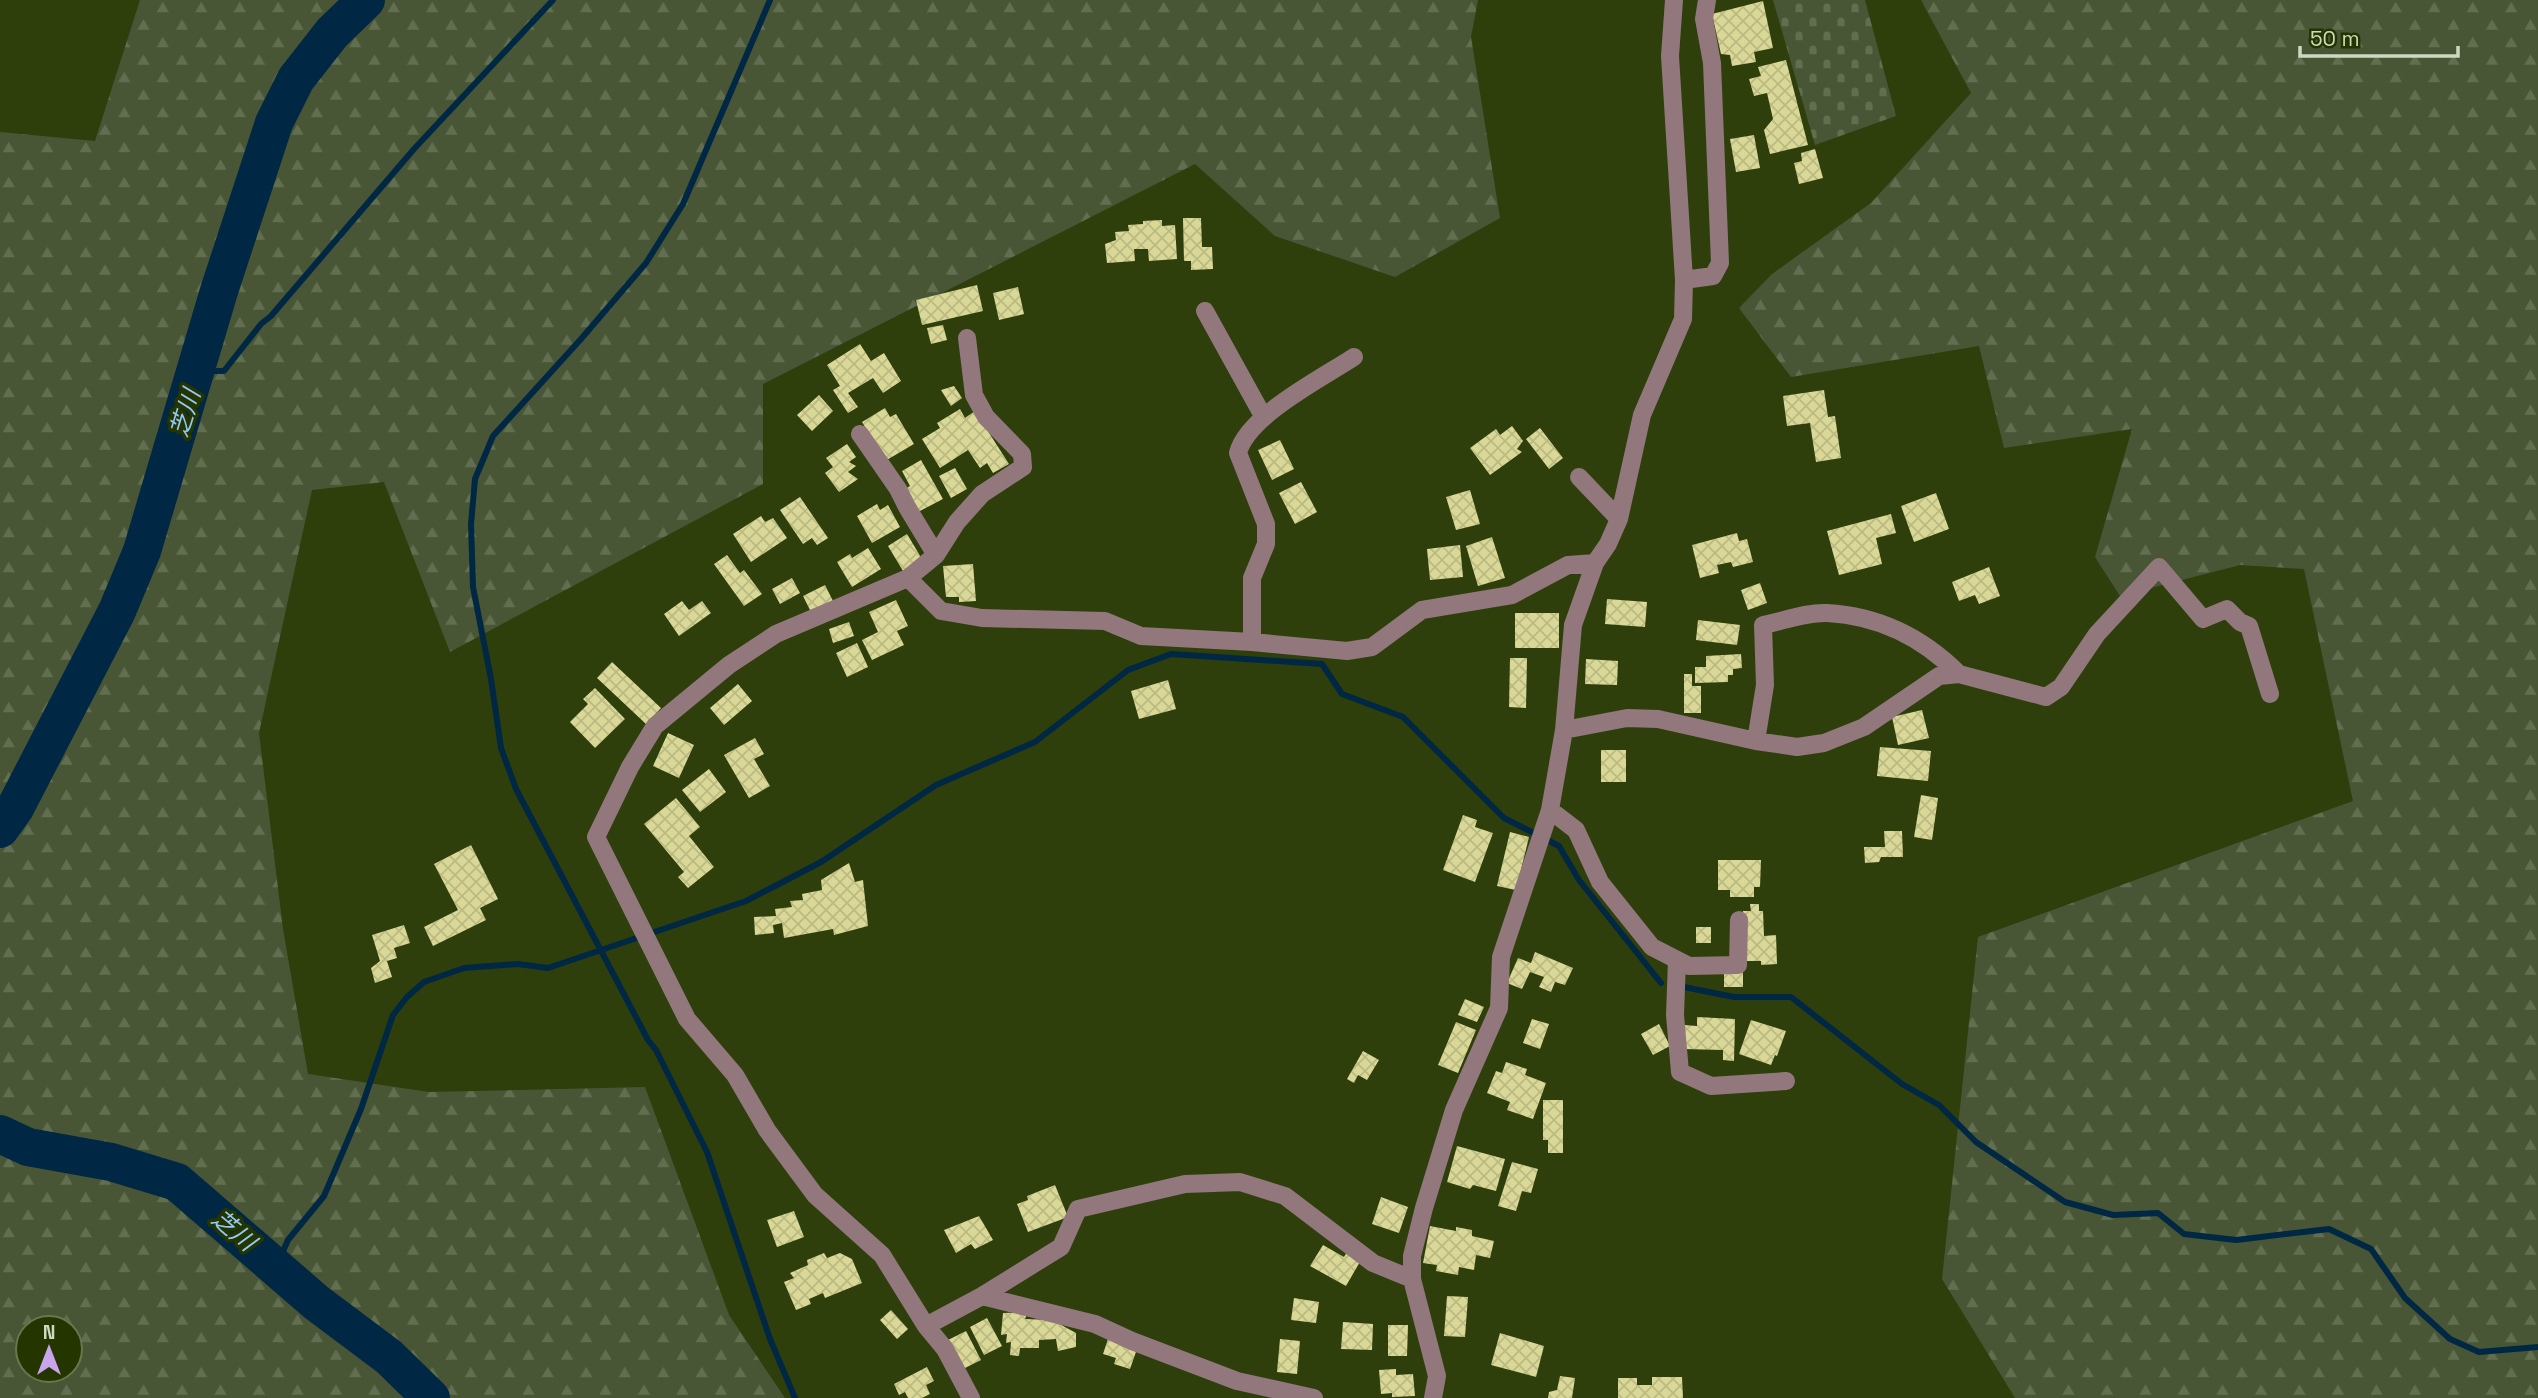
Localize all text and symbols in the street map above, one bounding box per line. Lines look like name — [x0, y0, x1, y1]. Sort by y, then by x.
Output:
scale bar — [2300, 14, 2458, 58]
text: 50 m — [2310, 25, 2360, 52]
water label: 芝川 — [163, 383, 208, 440]
water label: 芝川 — [206, 1203, 265, 1259]
north arrow — [14, 1314, 84, 1384]
text: N — [43, 1320, 55, 1345]

